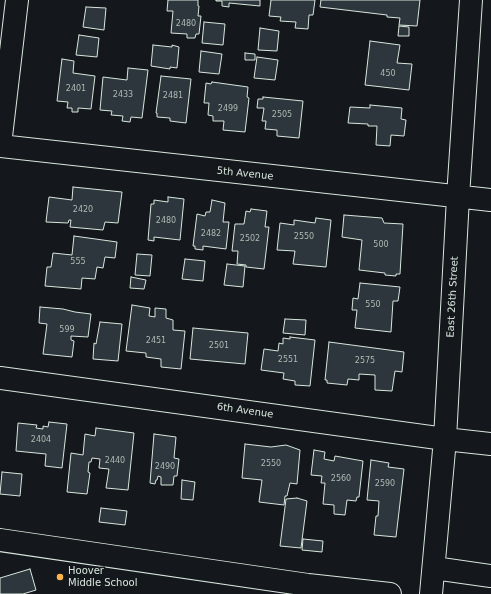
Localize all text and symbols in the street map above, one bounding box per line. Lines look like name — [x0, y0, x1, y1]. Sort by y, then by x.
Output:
house number: 2480 — [176, 19, 196, 29]
house number: 450 — [380, 69, 396, 79]
house number: 2401 — [66, 84, 86, 94]
house number: 2433 — [113, 90, 133, 100]
house number: 2481 — [163, 91, 183, 101]
house number: 2499 — [218, 104, 238, 114]
house number: 2505 — [272, 110, 292, 120]
street label: 5th Avenue — [216, 165, 274, 183]
house number: 2420 — [73, 205, 93, 215]
house number: 2480 — [156, 216, 176, 226]
house number: 2482 — [201, 229, 221, 239]
house number: 2550 — [294, 232, 314, 242]
house number: 2502 — [240, 234, 260, 244]
house number: 500 — [373, 240, 389, 250]
street label: East 26th Street — [445, 256, 461, 338]
house number: 555 — [70, 257, 86, 267]
house number: 550 — [365, 300, 381, 310]
house number: 599 — [59, 325, 75, 335]
house number: 2451 — [146, 336, 166, 346]
house number: 2501 — [209, 341, 229, 351]
house number: 2551 — [278, 355, 298, 365]
house number: 2575 — [355, 356, 375, 366]
street label: 6th Avenue — [216, 401, 274, 421]
house number: 2404 — [31, 435, 51, 445]
house number: 2440 — [105, 456, 125, 466]
house number: 2550 — [261, 459, 281, 469]
house number: 2490 — [155, 462, 175, 472]
house number: 2560 — [331, 474, 351, 484]
house number: 2590 — [375, 479, 395, 489]
place label: Hoover Middle School — [68, 565, 137, 588]
marker: Hoover Middle School — [55, 572, 65, 582]

